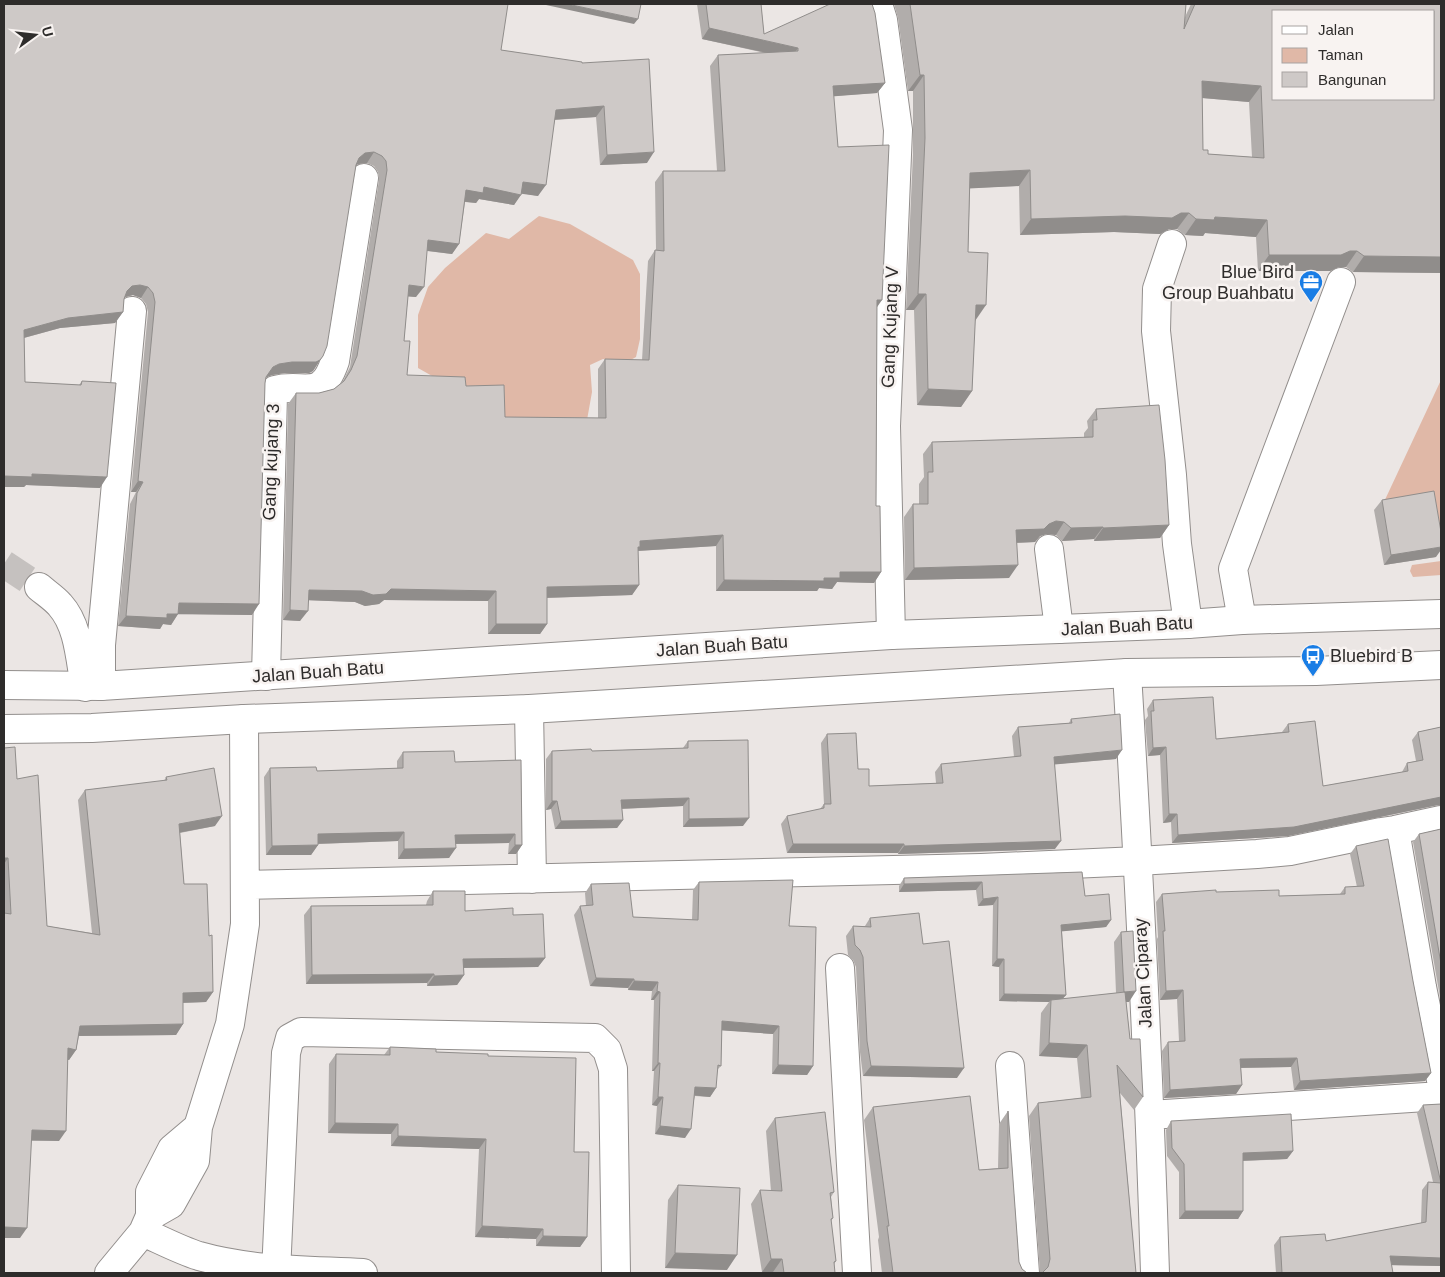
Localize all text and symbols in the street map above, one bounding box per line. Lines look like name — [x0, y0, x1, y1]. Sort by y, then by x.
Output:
north arrow — [10, 10, 60, 60]
legend — [1272, 10, 1435, 100]
text: Jalan — [1318, 21, 1354, 38]
text: U — [39, 25, 57, 39]
text: Taman — [1318, 46, 1363, 63]
text: Bangunan — [1318, 71, 1386, 88]
place label: Blue Bird Group Buahbatu — [1162, 262, 1294, 303]
street label: Gang Kujang V — [878, 266, 902, 388]
office icon: Blue Bird Group Buahbatu — [1298, 269, 1324, 303]
street label: Gang kujang 3 — [259, 403, 283, 521]
street label: Jalan Buah Batu — [1061, 613, 1193, 639]
street label: Jalan Buah Batu — [655, 631, 789, 661]
bus stop icon: Bluebird B — [1300, 643, 1326, 677]
place label: Bluebird B — [1330, 646, 1413, 666]
street label: Jalan Buah Batu — [251, 657, 385, 687]
street label: Jalan Ciparay — [1130, 918, 1156, 1028]

